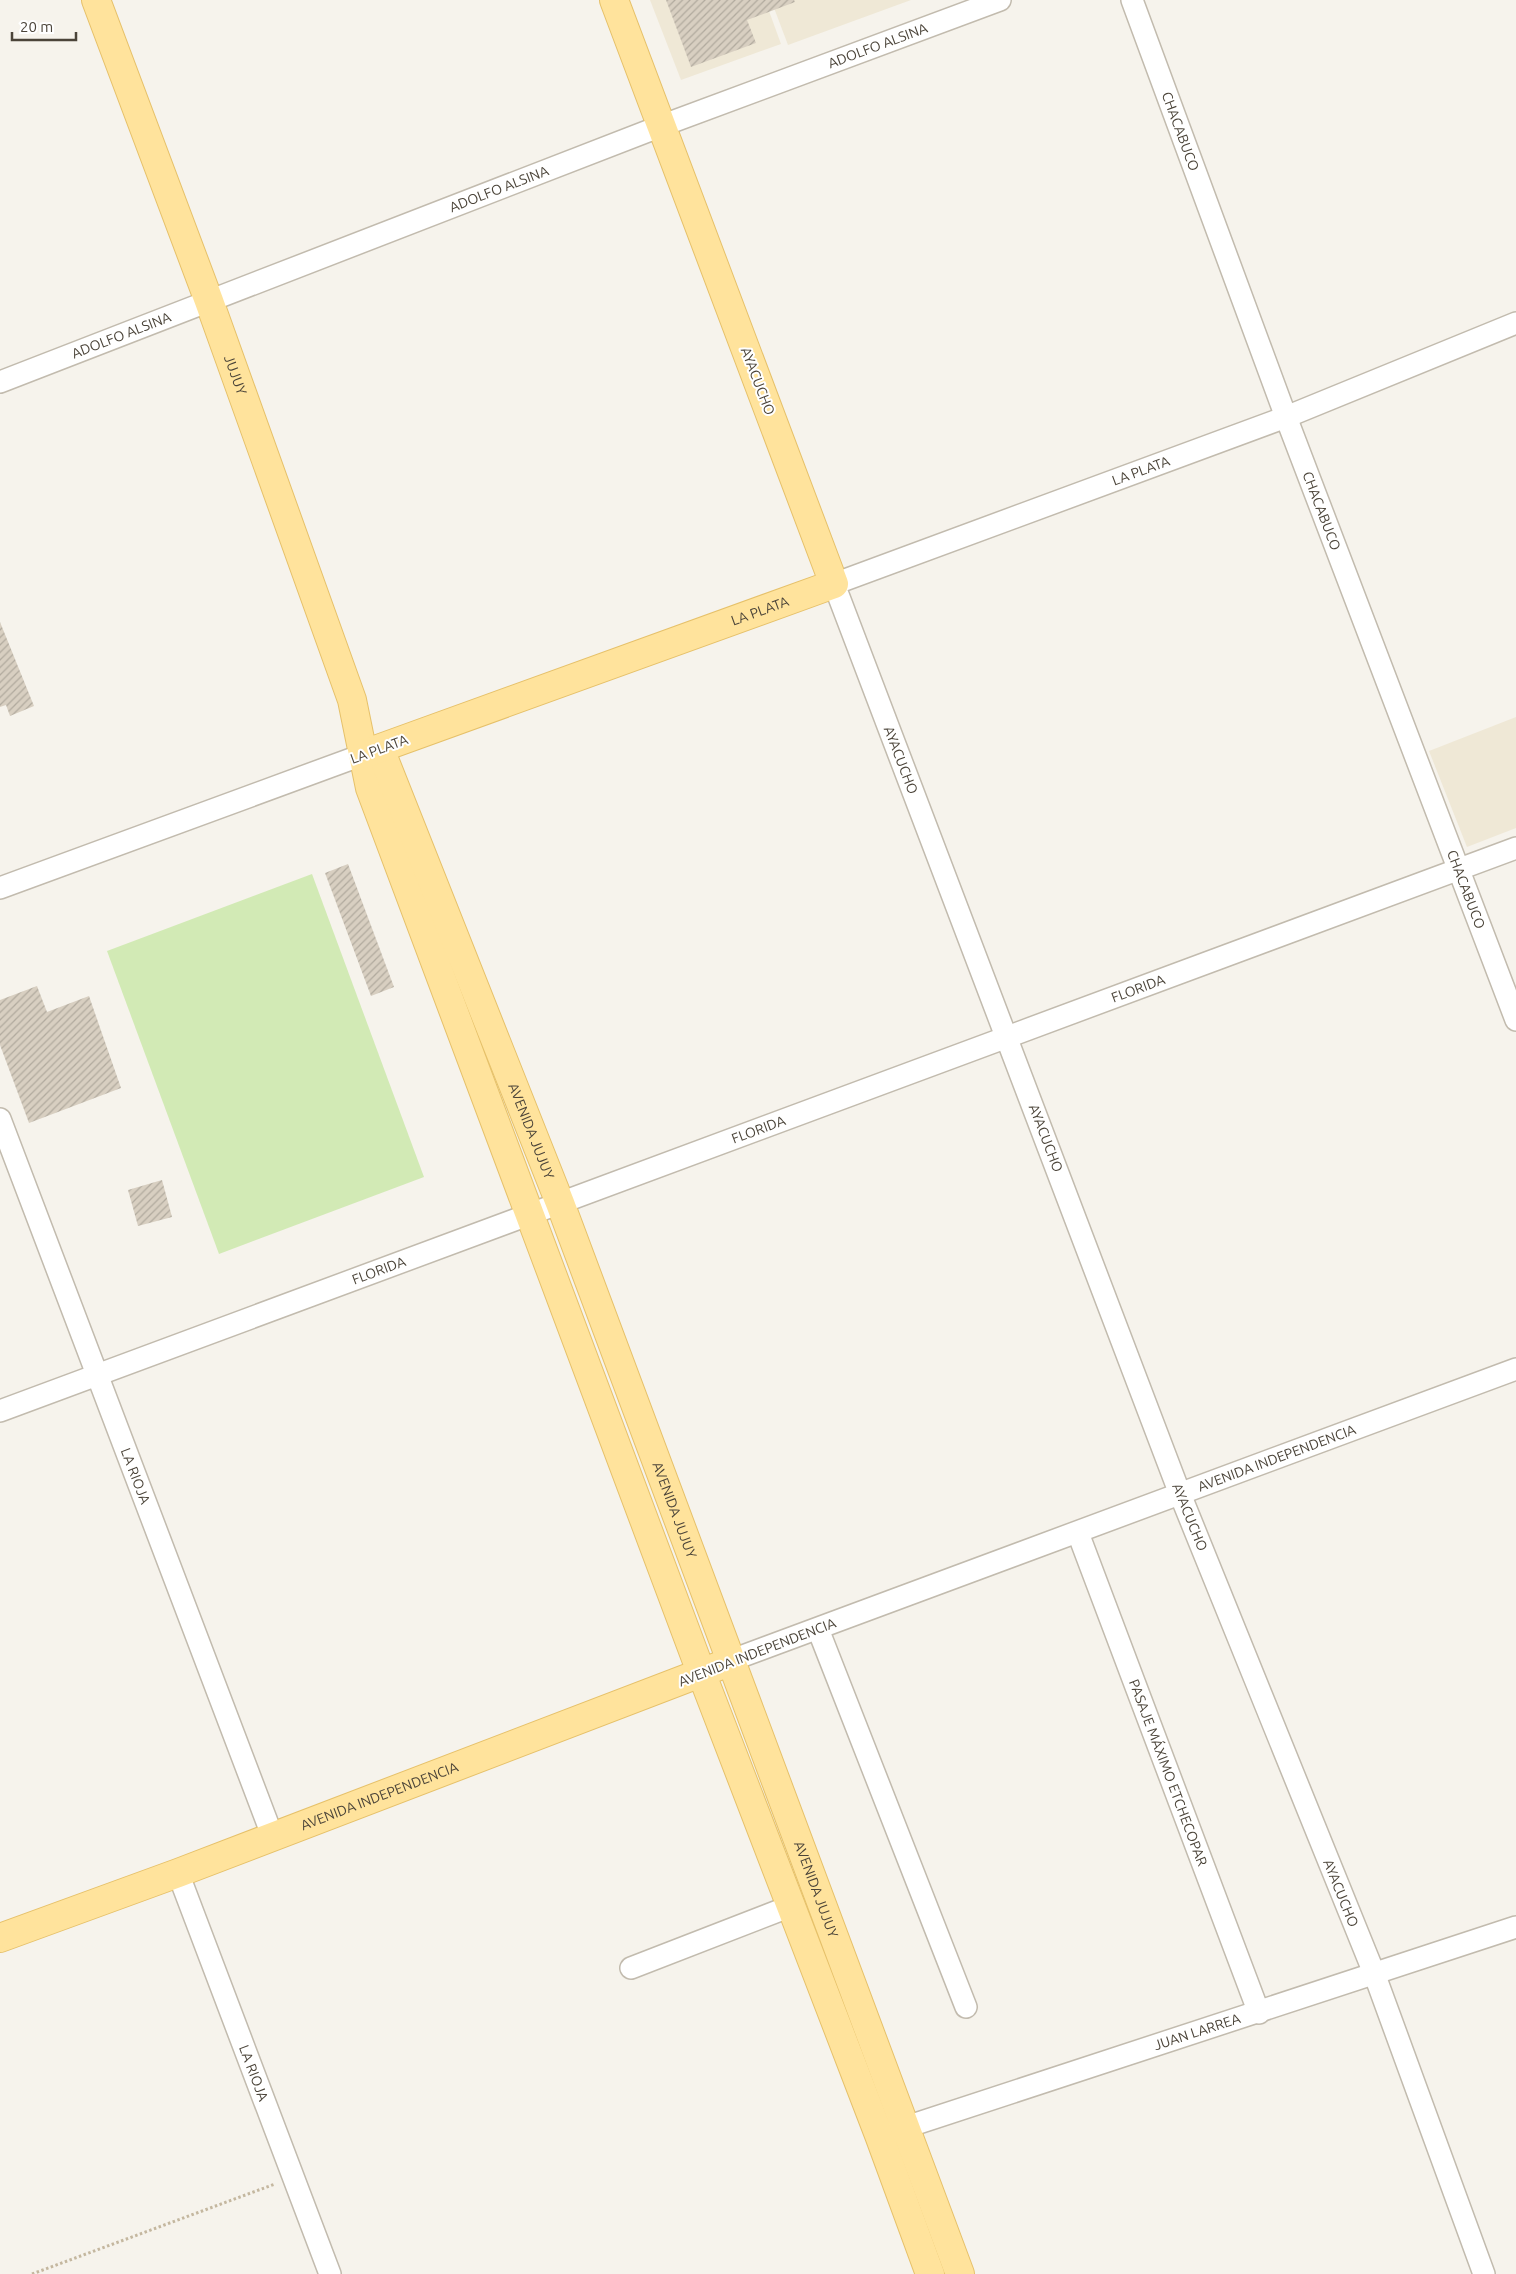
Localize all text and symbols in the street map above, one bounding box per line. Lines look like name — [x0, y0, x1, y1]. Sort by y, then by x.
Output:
scale bar — [12, 10, 76, 42]
text: 20 m — [20, 18, 53, 35]
street label: ADOLFO ALSINA — [826, 20, 930, 71]
street label: CHACABUCO — [1159, 90, 1202, 173]
street label: ADOLFO ALSINA — [447, 162, 551, 215]
street label: ADOLFO ALSINA — [69, 309, 173, 361]
street label: AYACUCHO — [738, 345, 778, 417]
street label: JUJUY — [221, 353, 250, 397]
street label: LA PLATA — [1110, 453, 1172, 489]
street label: CHACABUCO — [1300, 469, 1344, 553]
street label: LA PLATA — [729, 593, 791, 629]
street label: AYACUCHO — [881, 724, 921, 796]
street label: LA PLATA — [348, 731, 410, 767]
street label: CHACABUCO — [1444, 848, 1488, 931]
street label: FLORIDA — [1109, 971, 1167, 1006]
street label: AVENIDA JUJUY — [505, 1081, 558, 1181]
street label: AYACUCHO — [1026, 1102, 1066, 1174]
street label: FLORIDA — [729, 1112, 787, 1147]
street label: FLORIDA — [350, 1253, 408, 1288]
street label: AVENIDA INDEPENDENCIA — [1195, 1421, 1358, 1494]
street label: LA RIOJA — [118, 1446, 154, 1506]
street label: AVENIDA JUJUY — [649, 1459, 700, 1560]
street label: AYACUCHO — [1169, 1481, 1211, 1553]
street label: AVENIDA INDEPENDENCIA — [676, 1615, 838, 1689]
street label: PASAJE MÁXIMO ETCHECOPAR — [1126, 1677, 1211, 1868]
street label: AVENIDA INDEPENDENCIA — [298, 1759, 460, 1833]
street label: AVENIDA JUJUY — [791, 1839, 842, 1940]
street label: AYACUCHO — [1320, 1857, 1362, 1929]
street label: JUAN LARREA — [1152, 2010, 1242, 2053]
street label: LA RIOJA — [236, 2043, 272, 2103]

